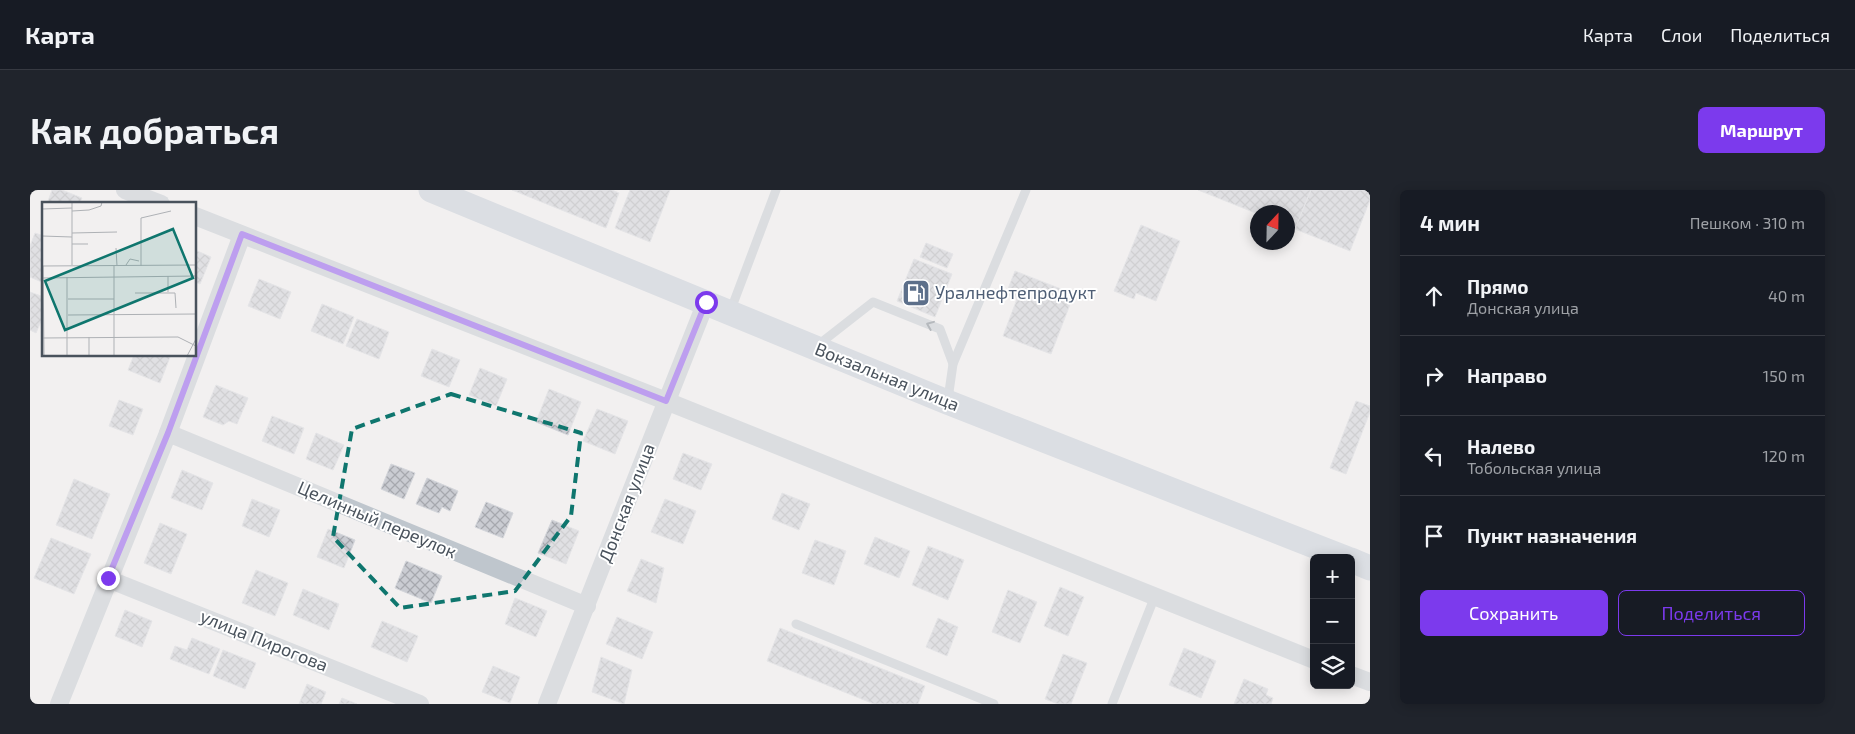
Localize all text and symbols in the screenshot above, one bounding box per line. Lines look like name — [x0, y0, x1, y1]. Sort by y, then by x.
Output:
text: Карта — [25, 20, 95, 49]
text: Карта — [1583, 24, 1633, 46]
text: Слои — [1661, 24, 1702, 46]
text: Поделиться — [1730, 24, 1830, 46]
button: Маршрут — [1698, 107, 1825, 153]
text: Как добраться — [30, 109, 279, 151]
inset map — [42, 202, 196, 356]
north arrow — [1250, 205, 1295, 250]
text: 4 мин — [1420, 210, 1480, 235]
text: Пешком · 310 m — [1690, 213, 1805, 232]
text: Прямо — [1467, 275, 1529, 298]
fuel station icon: Уралнефтепродукт — [901, 278, 931, 308]
place label: Уралнефтепродукт — [935, 281, 1096, 303]
icon: ahead — [1420, 282, 1448, 310]
text: 40 m — [1768, 286, 1805, 305]
route start — [695, 291, 718, 314]
text: Донская улица — [1467, 298, 1579, 317]
one-way arrow — [926, 320, 935, 331]
street label: Вокзальная улица — [812, 337, 963, 415]
icon: right — [1420, 362, 1448, 390]
text: Направо — [1467, 364, 1547, 387]
text: 150 m — [1763, 366, 1805, 385]
text: Налево — [1467, 435, 1535, 458]
street label: Донская улица — [593, 440, 659, 565]
icon: left — [1420, 442, 1448, 470]
text: 120 m — [1762, 446, 1805, 465]
text: Тобольская улица — [1467, 458, 1601, 477]
street label: Целинный переулок — [295, 476, 461, 563]
icon: arrive — [1420, 522, 1448, 550]
text: Пункт назначения — [1467, 524, 1637, 547]
map controls — [1310, 554, 1355, 689]
button: + — [1310, 554, 1355, 599]
route end — [97, 567, 120, 590]
button: Сохранить — [1420, 590, 1608, 636]
button: Поделиться — [1618, 590, 1805, 636]
button: − — [1310, 599, 1355, 644]
street label: улица Пирогова — [197, 604, 332, 676]
button: layers — [1310, 644, 1355, 689]

